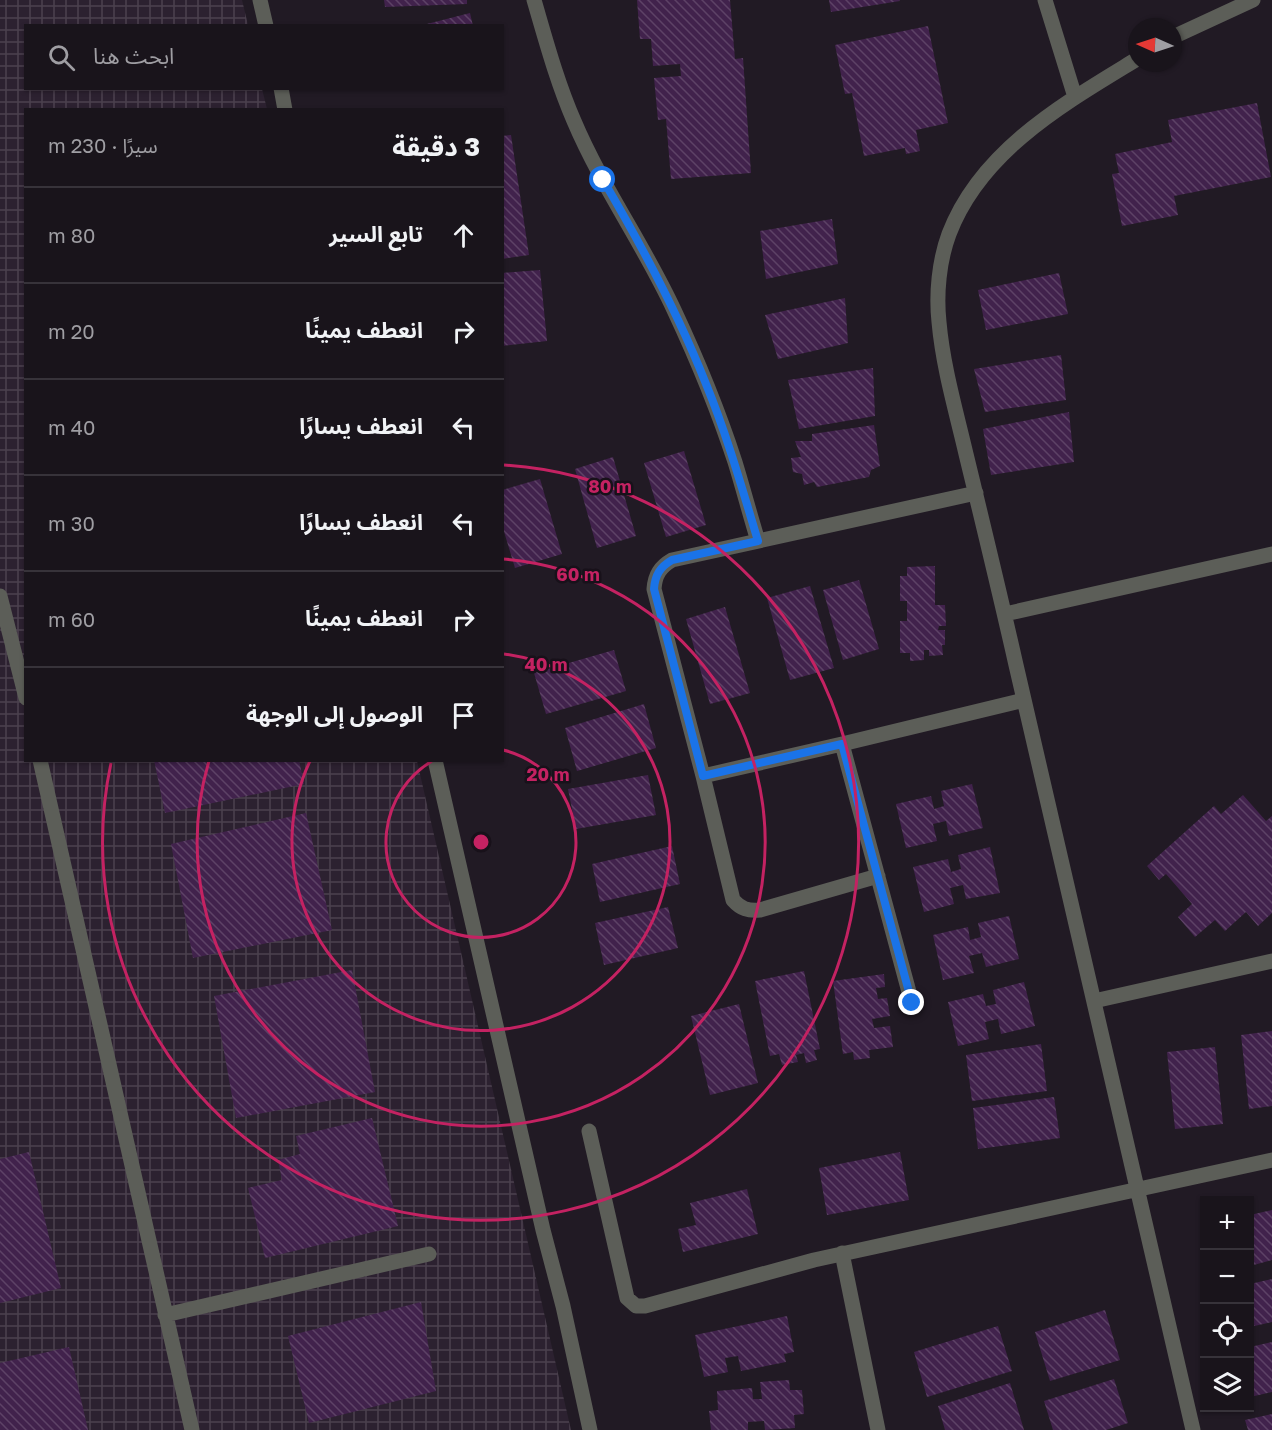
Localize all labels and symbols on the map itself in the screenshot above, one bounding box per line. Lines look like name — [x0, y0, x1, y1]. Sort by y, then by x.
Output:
north arrow — [1128, 18, 1182, 72]
route start — [589, 166, 615, 192]
text: 80 m — [588, 475, 632, 497]
text: 60 m — [556, 563, 600, 585]
text: 40 m — [524, 653, 568, 675]
text: 20 m — [527, 763, 569, 785]
centre of rings — [471, 832, 491, 852]
route end — [898, 989, 924, 1015]

